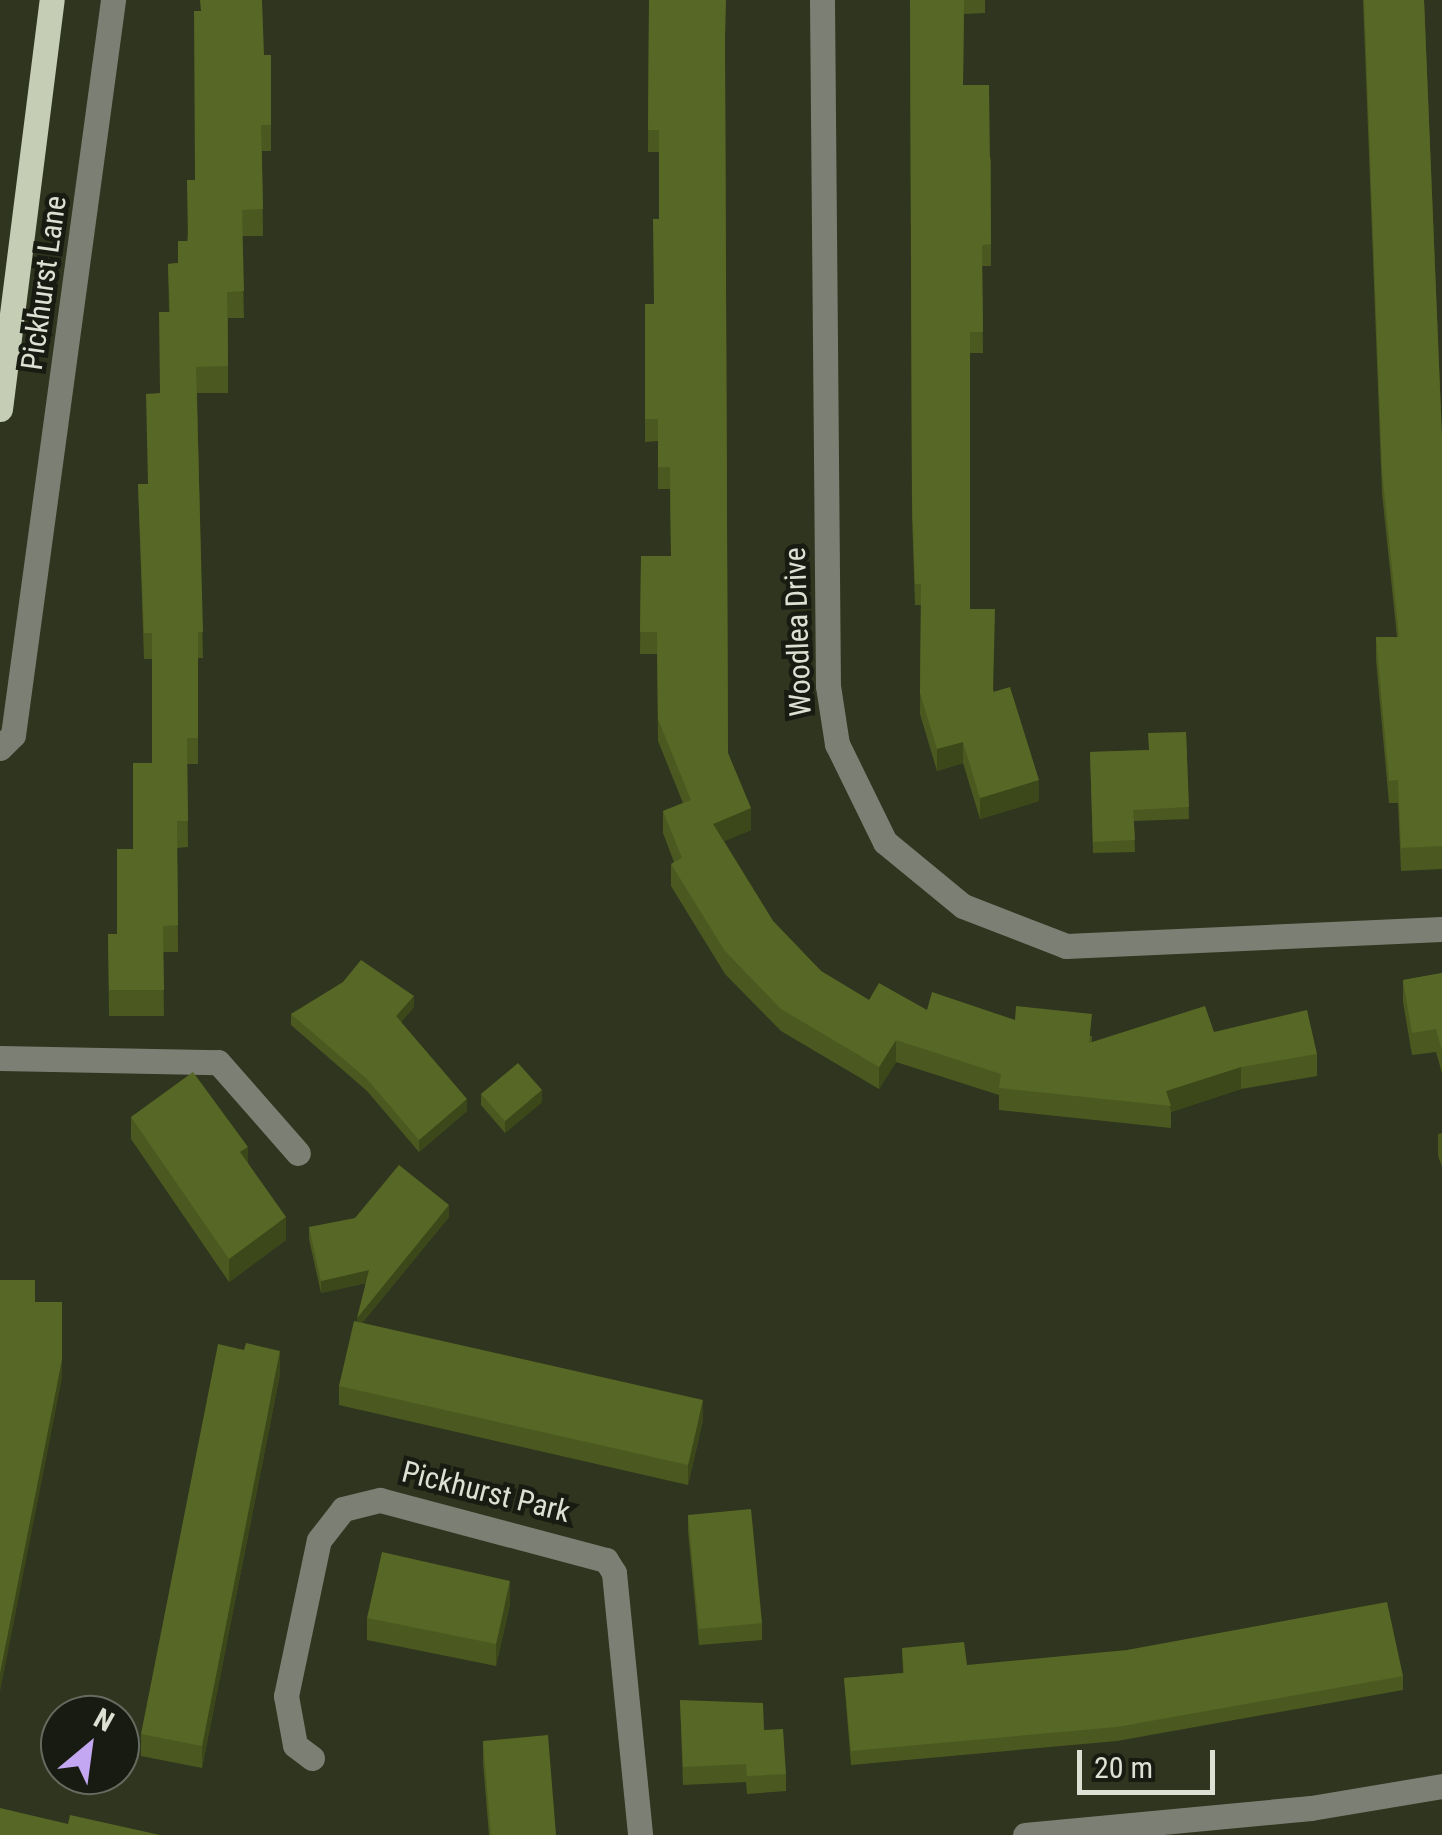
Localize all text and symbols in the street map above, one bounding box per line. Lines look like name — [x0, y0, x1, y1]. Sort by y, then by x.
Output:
street label: Pickhurst Lane — [14, 194, 74, 372]
street label: Woodlea Drive — [777, 547, 819, 717]
street label: Pickhurst Park — [398, 1454, 574, 1530]
north arrow — [40, 1695, 140, 1795]
text: N — [88, 1701, 119, 1739]
scale bar — [1082, 1730, 1220, 1792]
text: 20 m — [1094, 1750, 1153, 1785]

